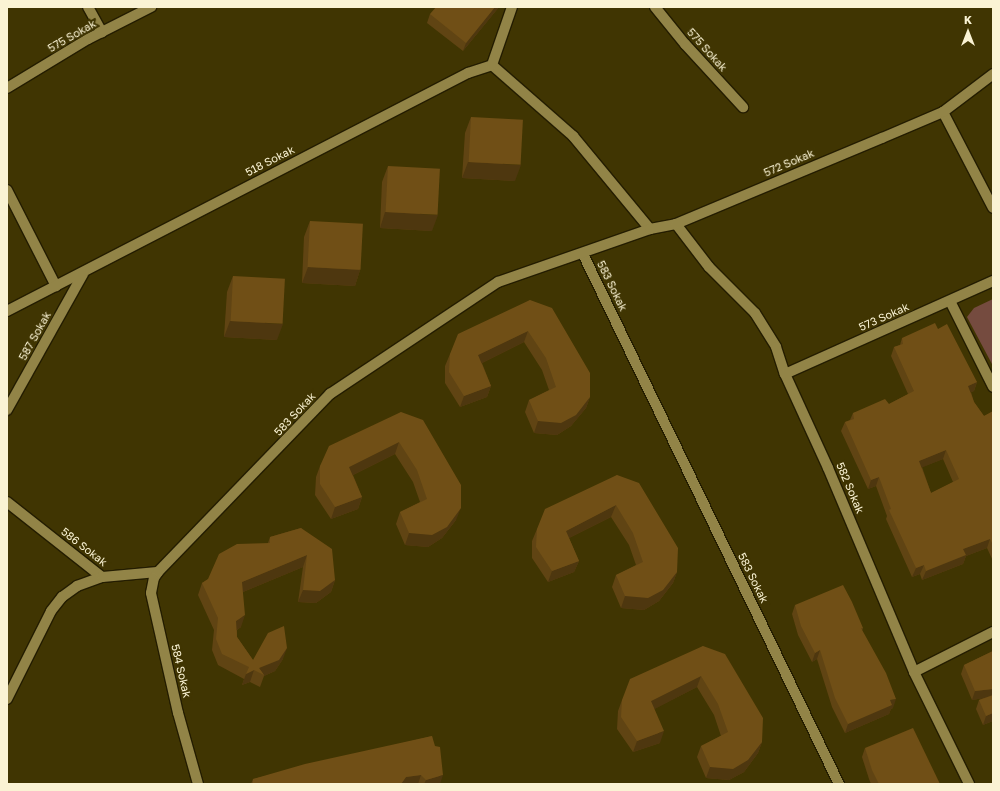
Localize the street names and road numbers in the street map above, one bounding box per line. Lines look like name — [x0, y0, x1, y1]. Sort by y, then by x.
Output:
street label: 575 Sokak — [46, 17, 98, 55]
street label: 575 Sokak — [684, 26, 730, 74]
street label: 518 Sokak — [243, 143, 297, 179]
street label: 572 Sokak — [762, 146, 816, 180]
street label: 583 Sokak — [594, 259, 630, 313]
street label: 573 Sokak — [857, 300, 911, 334]
street label: 587 Sokak — [16, 309, 54, 363]
street label: 583 Sokak — [272, 390, 318, 438]
street label: 582 Sokak — [833, 460, 867, 516]
street label: 586 Sokak — [58, 525, 110, 569]
street label: 583 Sokak — [735, 551, 771, 605]
street label: 584 Sokak — [168, 643, 194, 699]

